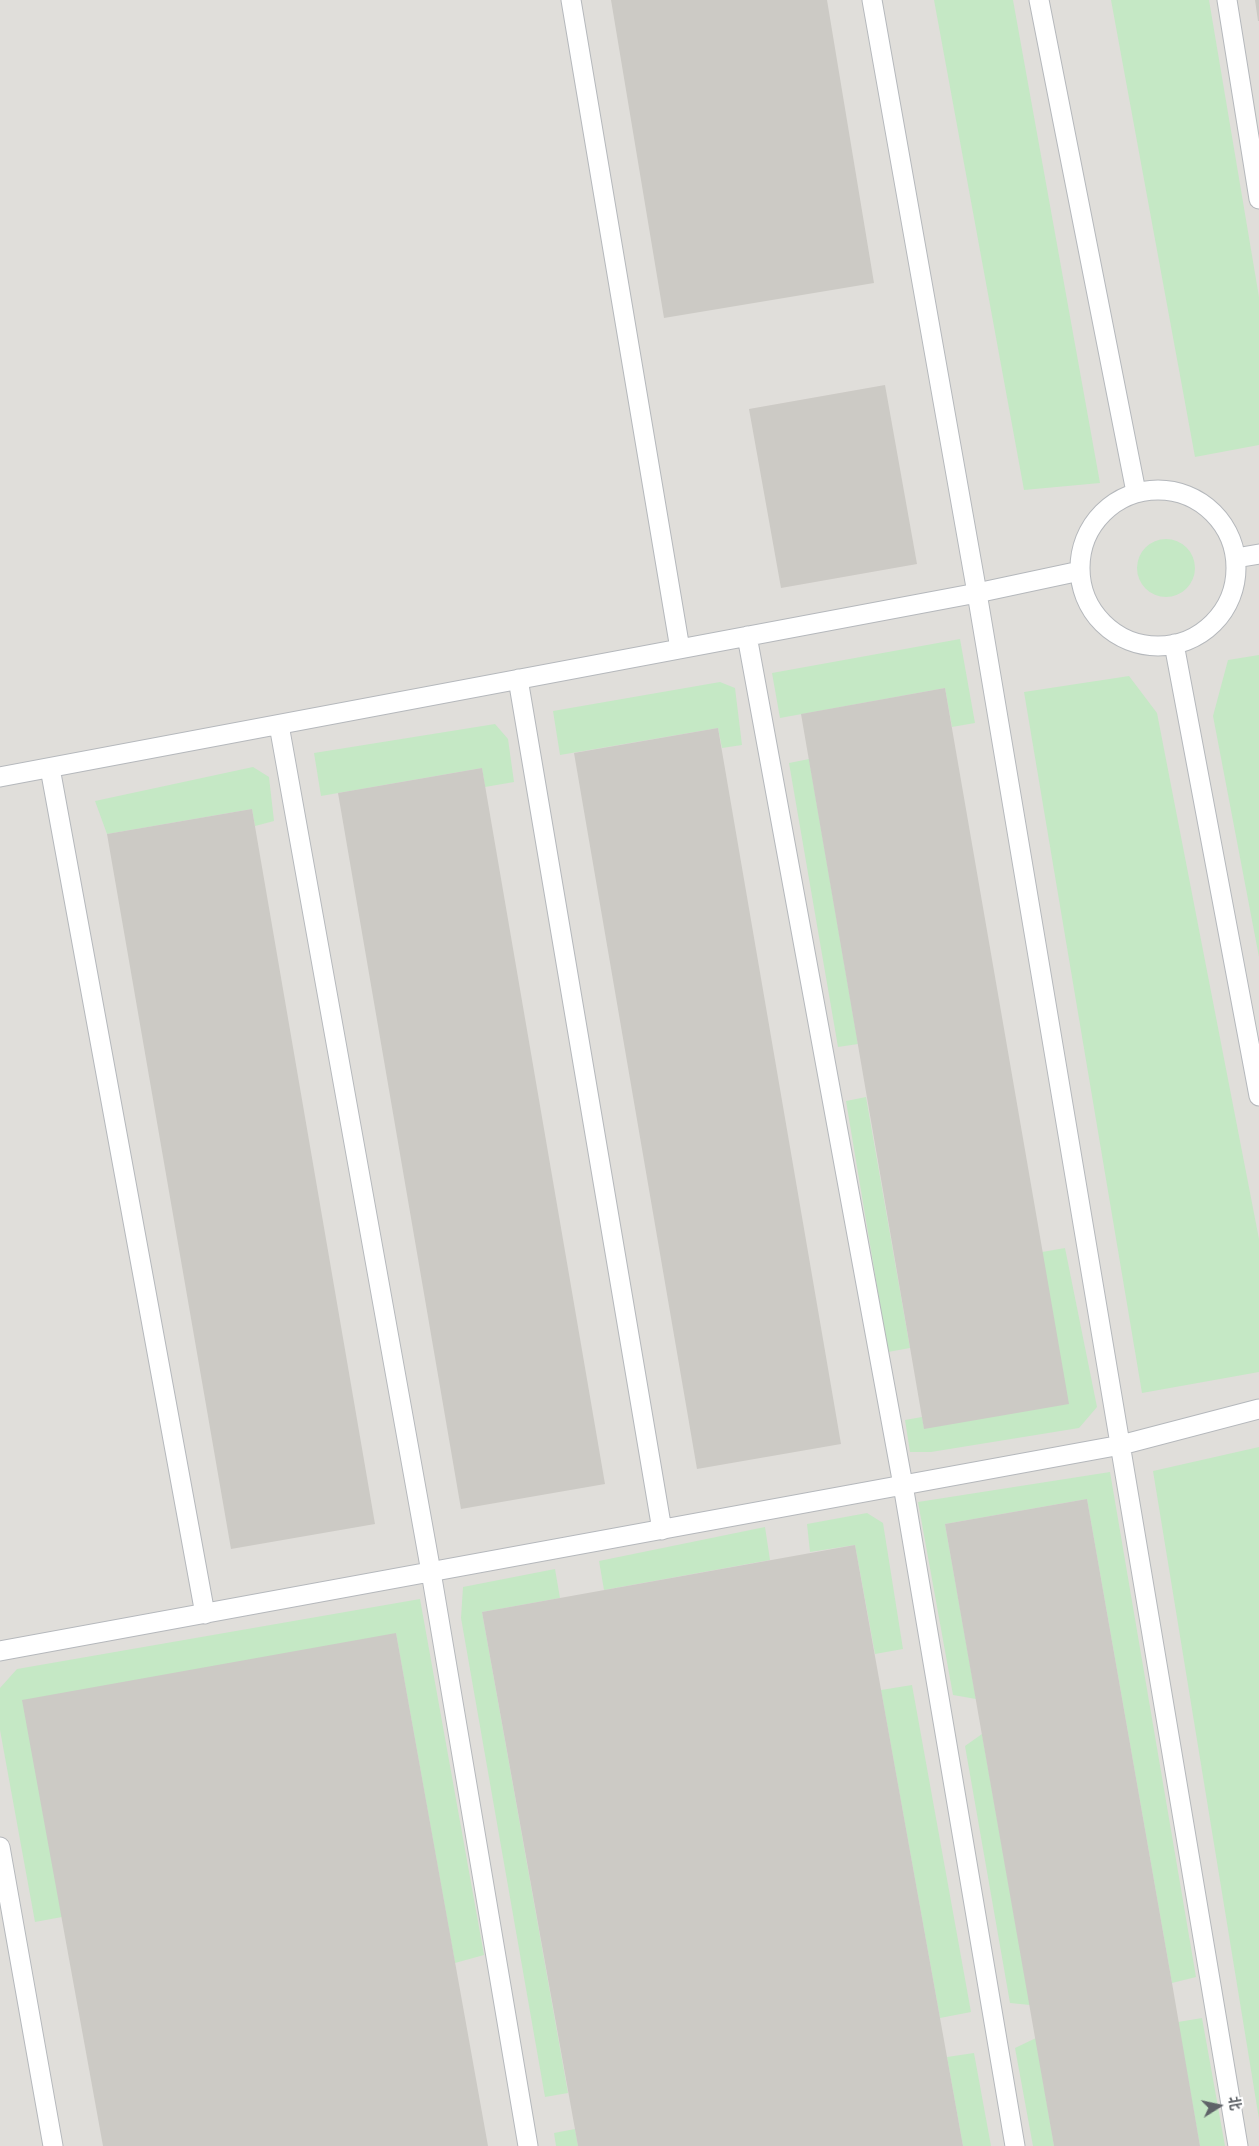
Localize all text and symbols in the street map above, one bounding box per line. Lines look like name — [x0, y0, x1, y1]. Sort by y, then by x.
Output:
north arrow — [1194, 2081, 1244, 2131]
text: 北 — [1225, 2095, 1244, 2112]

